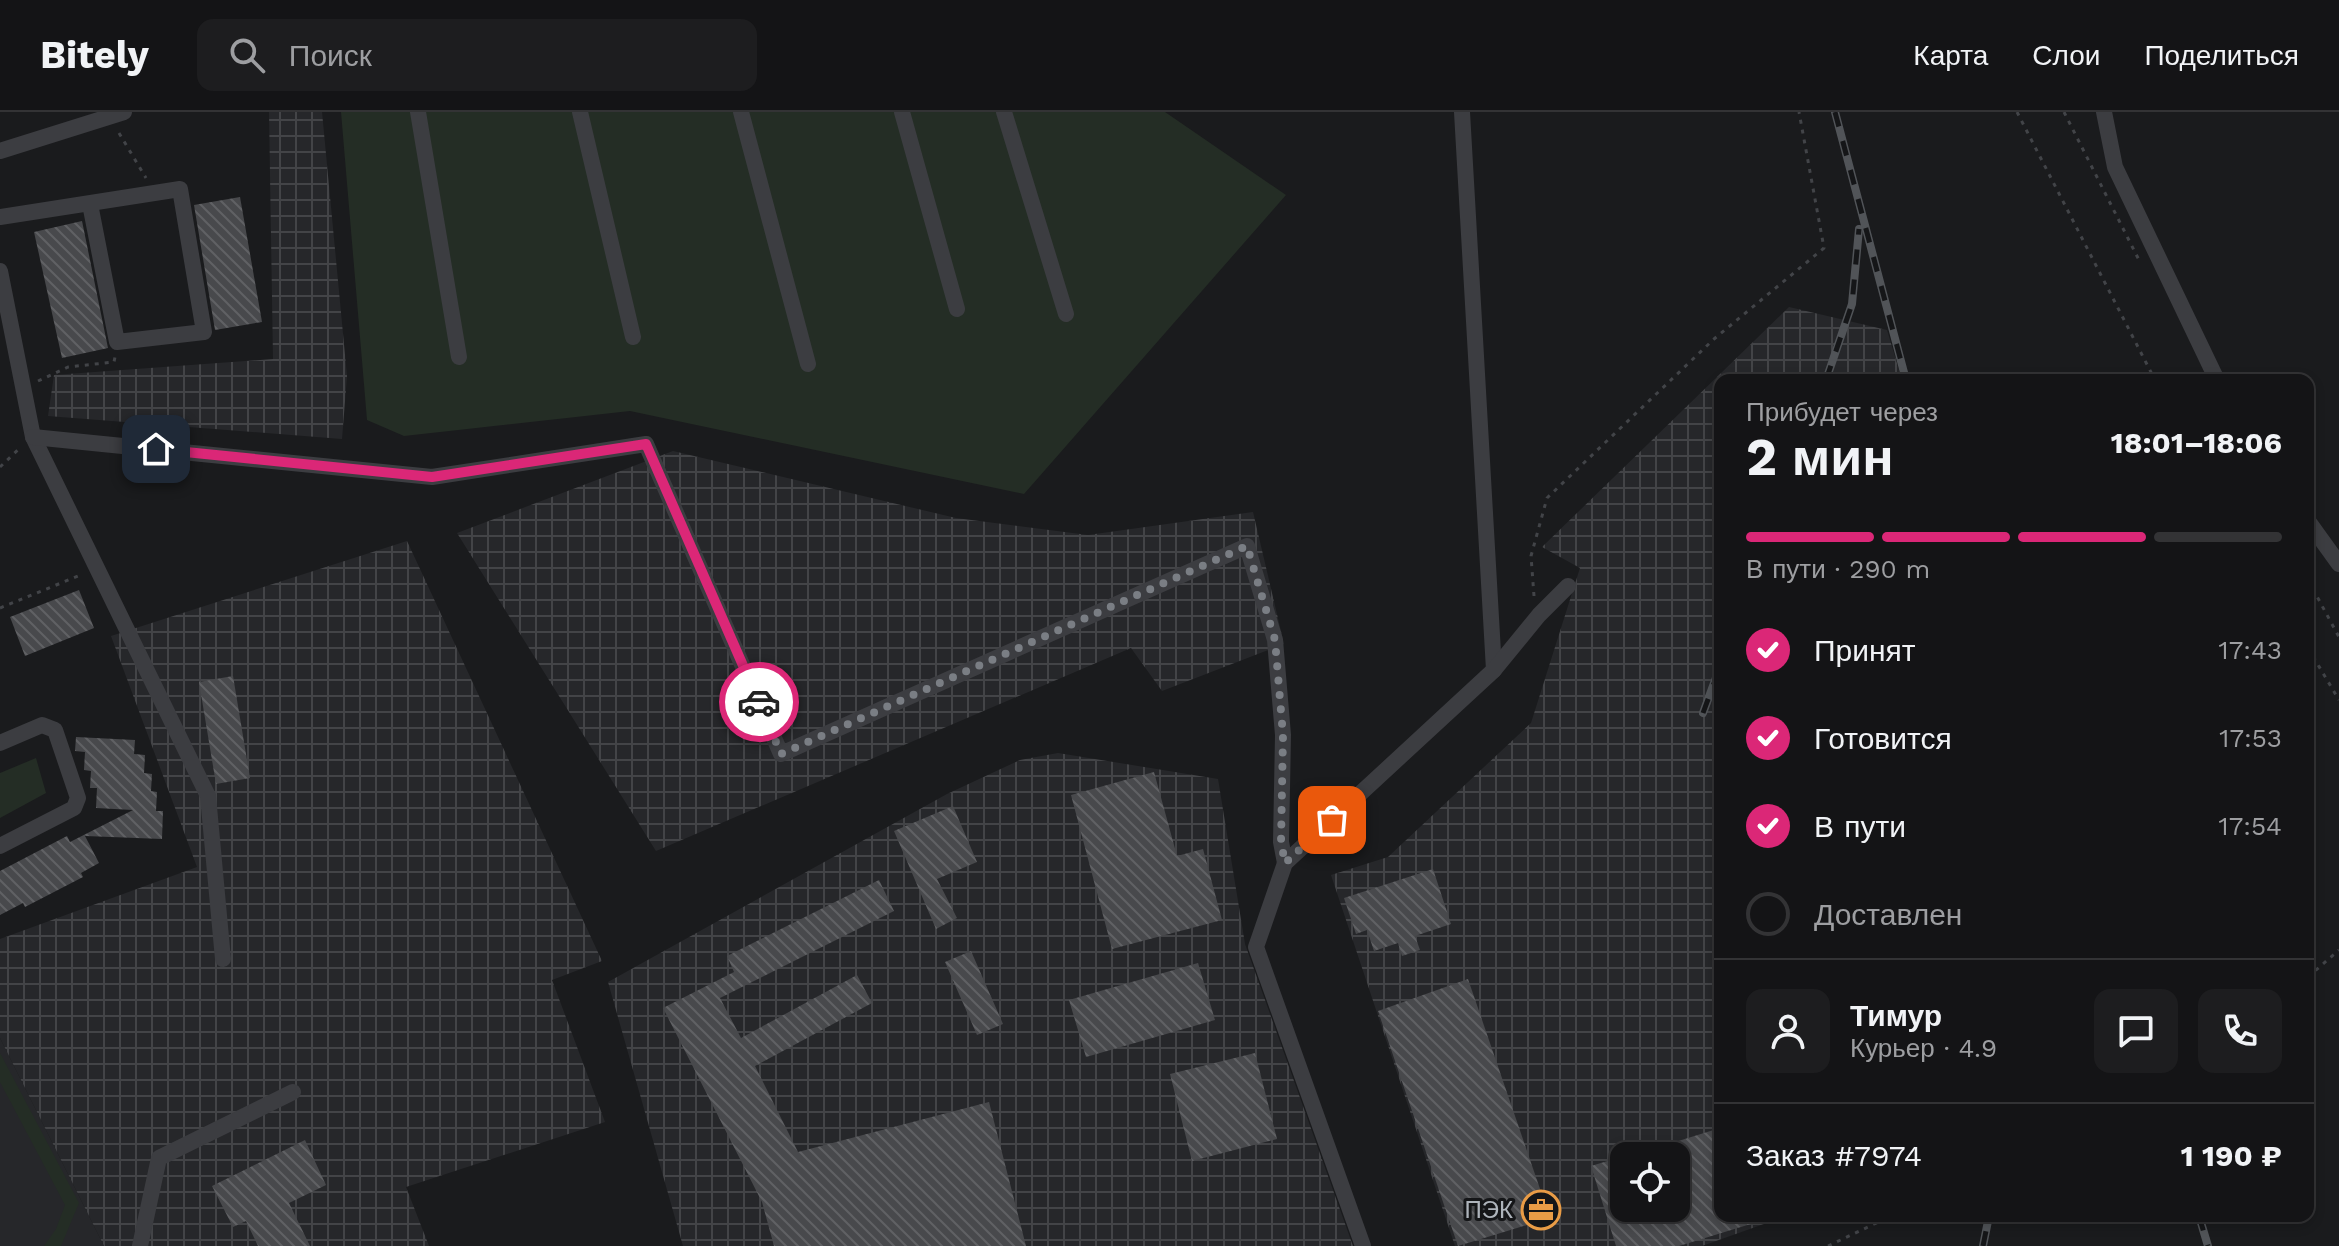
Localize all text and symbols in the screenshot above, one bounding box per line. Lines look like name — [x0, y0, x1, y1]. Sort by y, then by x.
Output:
search box — [197, 19, 757, 91]
text: Bitely — [40, 33, 149, 77]
icon: search — [225, 33, 269, 77]
text: Поиск — [289, 38, 372, 73]
text: Карта — [1913, 39, 1988, 72]
text: Слои — [2032, 39, 2100, 72]
text: Поделиться — [2144, 39, 2299, 72]
text: Прибудет через — [1746, 397, 1938, 427]
pin — [122, 415, 190, 483]
text: 18:01–18:06 — [2111, 425, 2282, 460]
icon: home — [134, 427, 178, 471]
text: 2 мин — [1746, 427, 1894, 488]
text: В пути · 290 m — [1746, 554, 1930, 584]
icon: check — [1746, 628, 1790, 672]
text: Принят — [1814, 633, 1916, 668]
text: 17:43 — [2219, 635, 2282, 665]
courier — [719, 662, 799, 742]
icon: car — [737, 680, 781, 724]
icon: check — [1746, 716, 1790, 760]
text: Готовится — [1814, 721, 1952, 756]
text: 17:53 — [2219, 723, 2282, 753]
pin — [1298, 786, 1366, 854]
icon: bag — [1310, 798, 1354, 842]
icon: check — [1746, 804, 1790, 848]
text: В пути — [1814, 809, 1906, 844]
text: 17:54 — [2219, 811, 2282, 841]
text: Доставлен — [1814, 897, 1962, 932]
button: person — [1746, 989, 1830, 1073]
button: chat — [2094, 989, 2178, 1073]
button: phone — [2198, 989, 2282, 1073]
text: Тимур — [1850, 998, 1942, 1033]
text: Курьер · 4.9 — [1850, 1033, 1997, 1063]
text: Заказ #7974 — [1746, 1138, 1922, 1173]
text: 1 190 ₽ — [2181, 1138, 2282, 1173]
map controls — [1610, 1142, 1690, 1222]
button: locate — [1610, 1142, 1690, 1222]
office icon: ПЭК — [1520, 1189, 1562, 1231]
place label: ПЭК — [1465, 1196, 1513, 1224]

